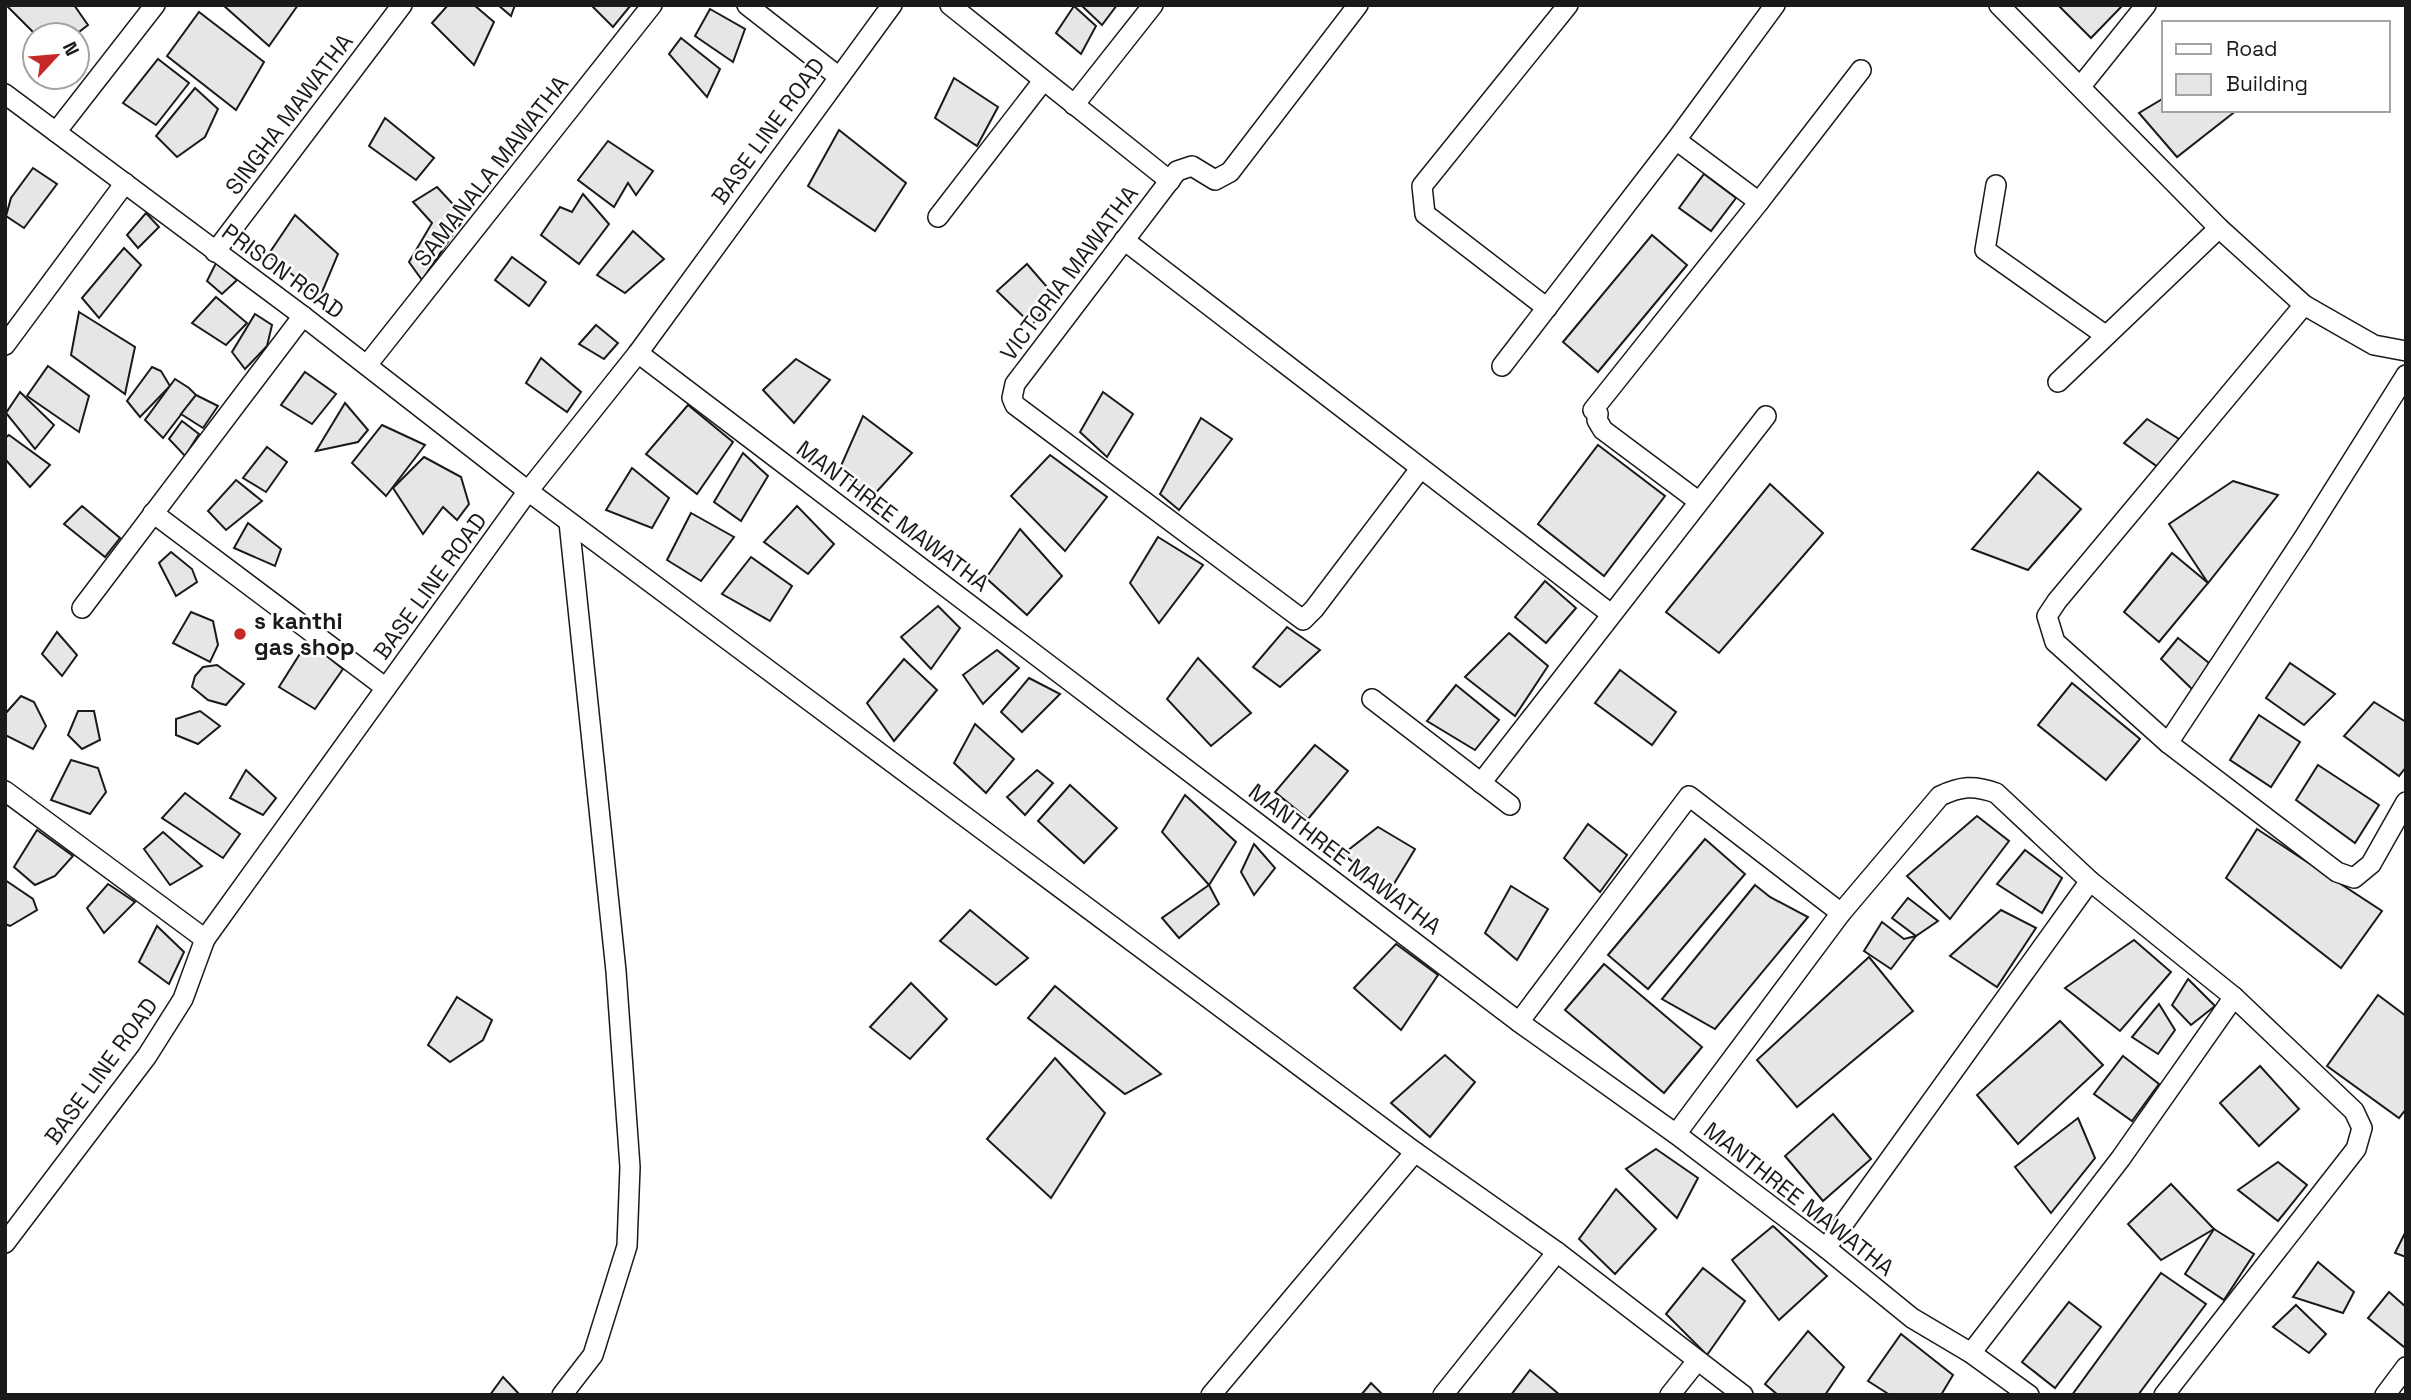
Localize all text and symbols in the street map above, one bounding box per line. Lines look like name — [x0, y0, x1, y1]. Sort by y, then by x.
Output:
north arrow — [21, 21, 91, 91]
legend — [2162, 21, 2390, 112]
street label: SINGHA MAWATHA — [218, 27, 360, 201]
text: Road — [2226, 35, 2278, 62]
text: N — [57, 38, 85, 60]
street label: BASE LINE ROAD — [705, 52, 831, 210]
street label: SAMANALA MAWATHA — [407, 69, 575, 273]
text: Building — [2226, 70, 2308, 97]
street label: VICTORIA MAWATHA — [993, 179, 1145, 367]
street label: PRISON ROAD — [216, 217, 350, 325]
street label: MANTHREE MAWATHA — [791, 434, 995, 598]
street label: BASE LINE ROAD — [367, 507, 493, 665]
place label: s kanthi gas shop — [254, 606, 355, 662]
marker: s kanthi gas shop — [232, 626, 248, 642]
street label: MANTHREE MAWATHA — [1243, 777, 1447, 941]
street label: BASE LINE ROAD — [38, 992, 164, 1150]
street label: MANTHREE MAWATHA — [1698, 1115, 1900, 1283]

